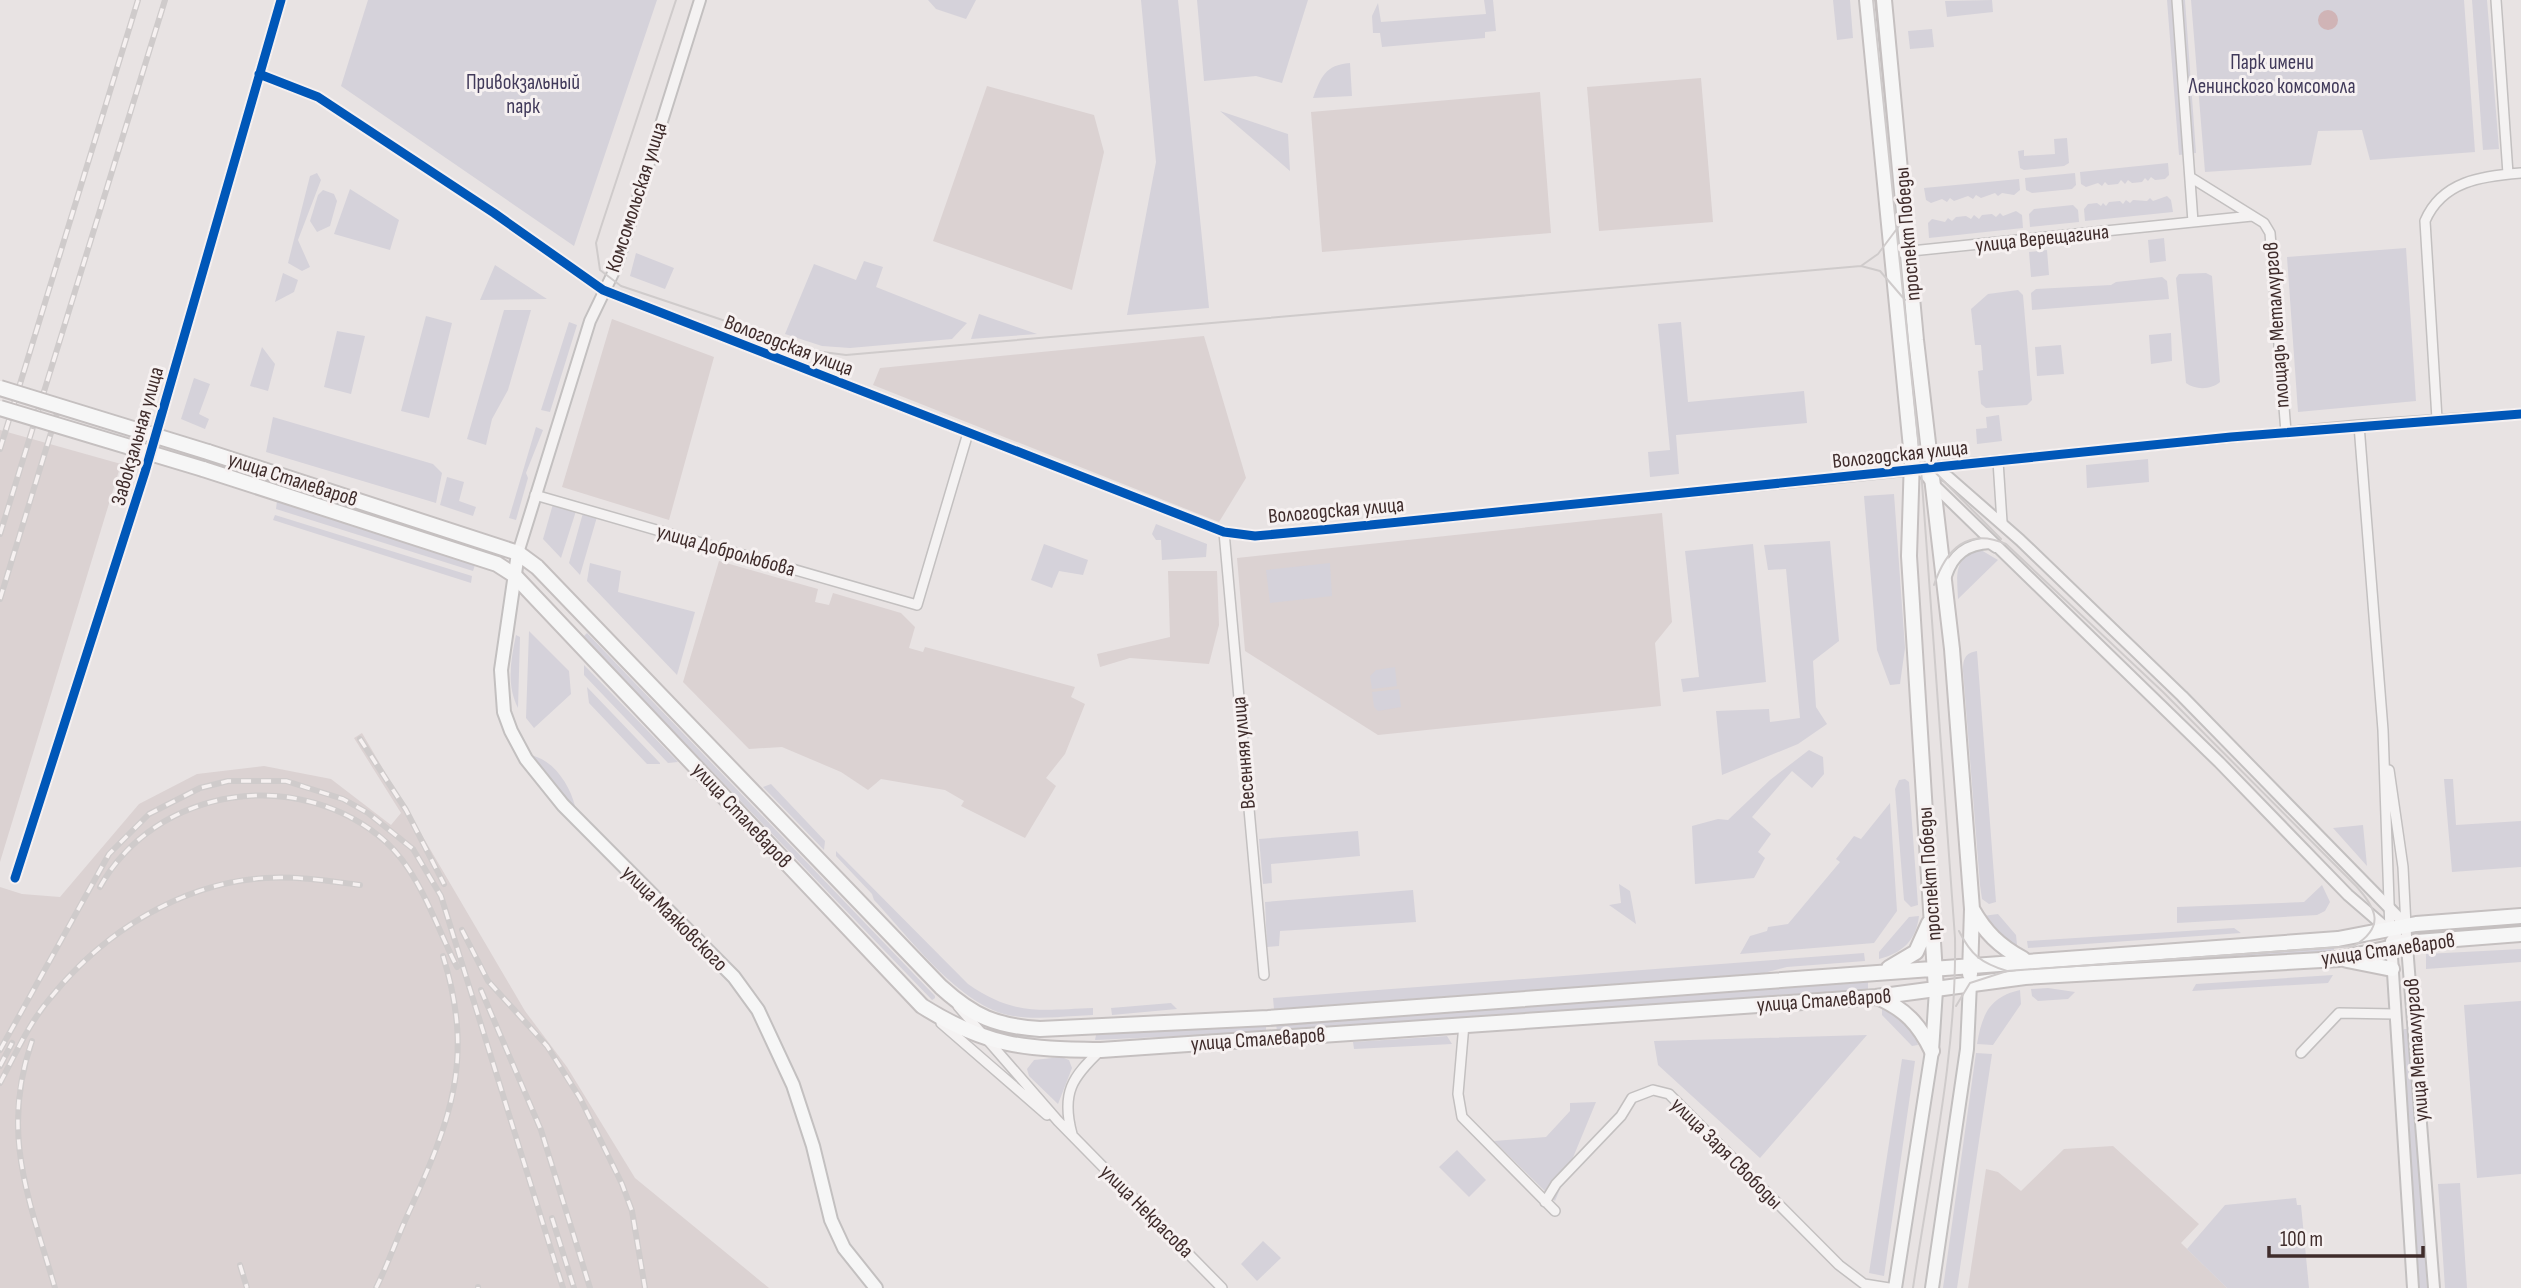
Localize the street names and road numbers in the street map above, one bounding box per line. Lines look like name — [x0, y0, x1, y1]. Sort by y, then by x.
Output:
street label: Комсомольская улица — [600, 119, 673, 275]
street label: проспект Победы — [1889, 166, 1926, 302]
street label: улица Верещагина — [1974, 219, 2110, 258]
street label: площадь Металлургов — [2258, 241, 2295, 409]
street label: Вологодская улица — [721, 309, 857, 382]
street label: Завокзальная улица — [106, 364, 169, 508]
street label: Вологодская улица — [1831, 435, 1969, 474]
street label: улица Сталеваров — [225, 447, 361, 512]
street label: Вологодская улица — [1267, 492, 1405, 529]
street label: улица Добролюбова — [654, 519, 798, 582]
street label: Весенняя улица — [1226, 696, 1261, 810]
street label: улица Сталеваров — [687, 758, 797, 873]
street label: проспект Победы — [1912, 806, 1947, 942]
street label: улица Маяковского — [616, 860, 733, 977]
street label: улица Сталеваров — [2320, 928, 2457, 971]
street label: улица Металлургов — [2399, 977, 2434, 1122]
street label: улица Сталеваров — [1756, 983, 1892, 1018]
street label: улица Сталеваров — [1190, 1022, 1326, 1057]
street label: улица Заря Свободы — [1666, 1092, 1788, 1214]
street label: улица Некрасова — [1095, 1159, 1199, 1263]

